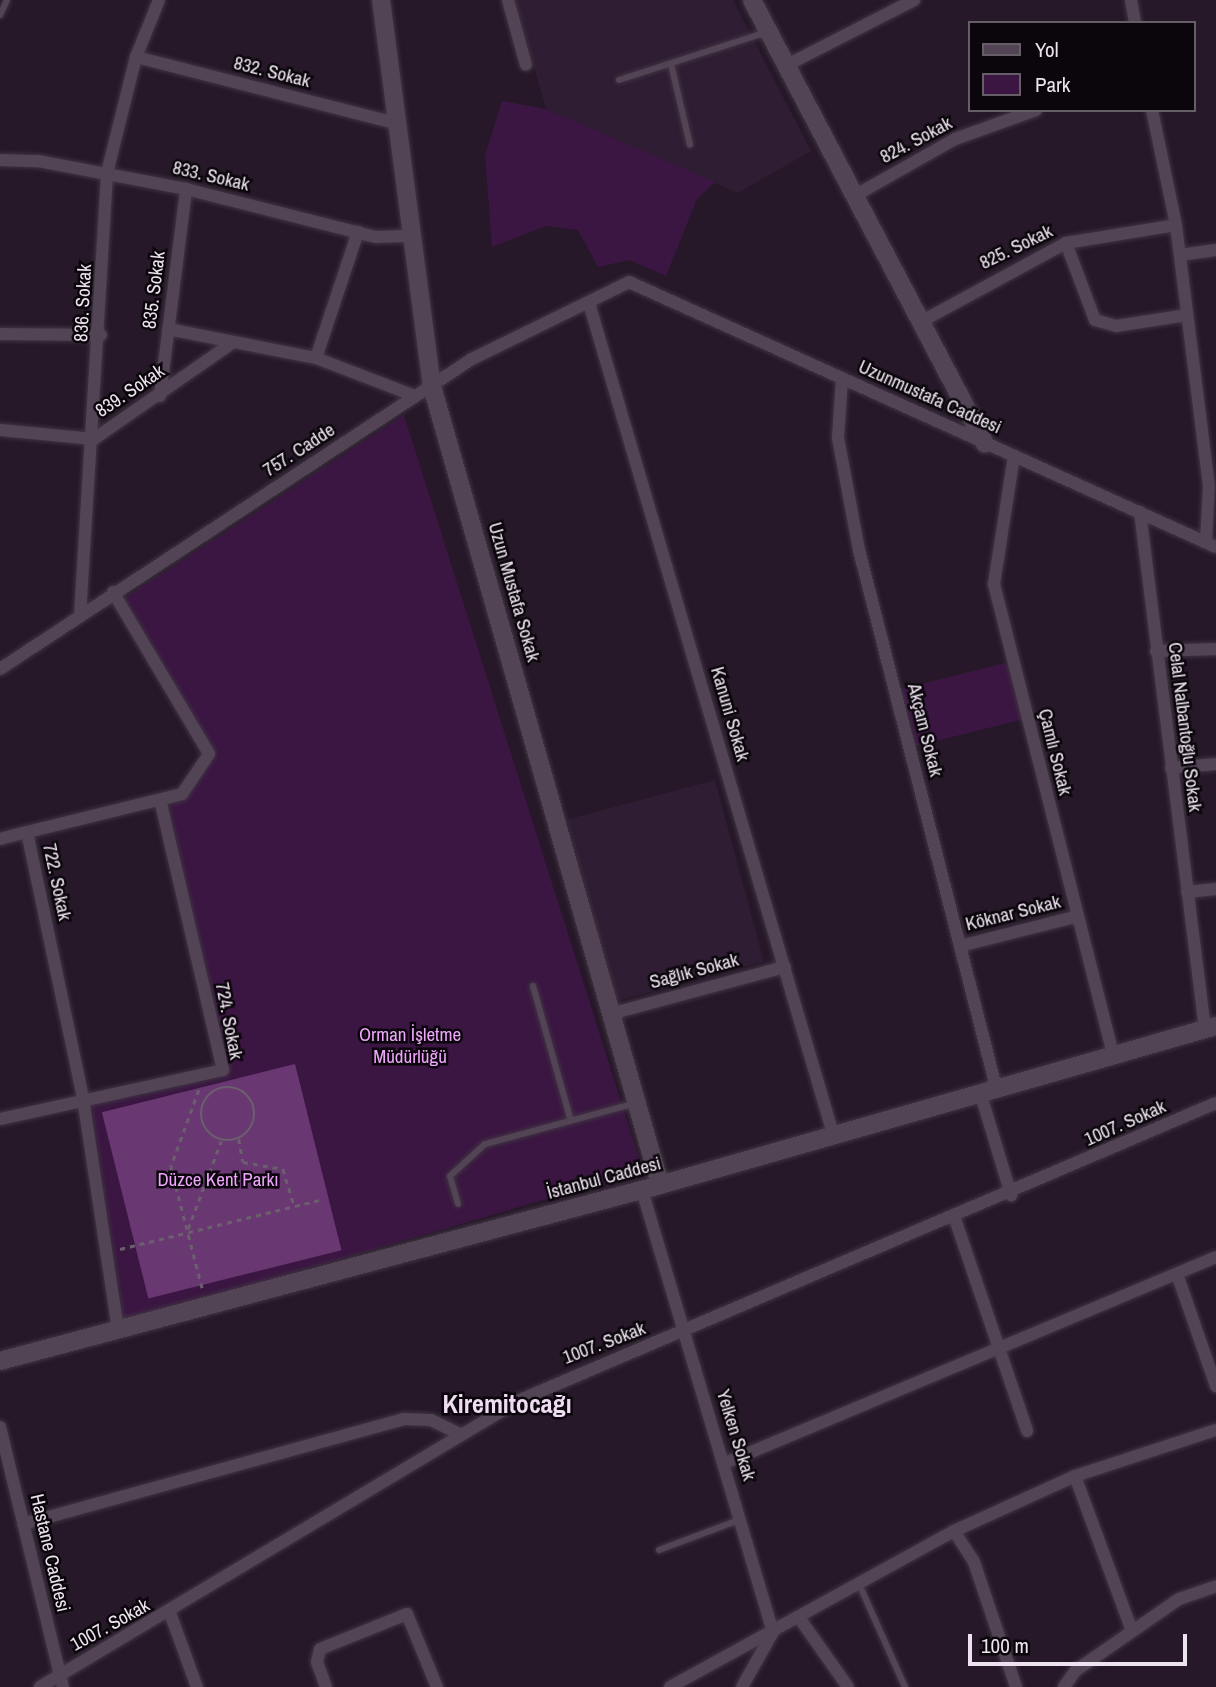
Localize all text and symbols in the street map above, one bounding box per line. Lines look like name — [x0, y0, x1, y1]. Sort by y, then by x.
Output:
legend — [968, 21, 1195, 112]
text: Yol — [1035, 35, 1059, 64]
street label: 832. Sokak — [231, 52, 313, 92]
text: Park — [1035, 70, 1070, 99]
street label: 824. Sokak — [876, 112, 956, 168]
street label: 833. Sokak — [170, 156, 252, 196]
street label: 825. Sokak — [976, 220, 1056, 274]
street label: 835. Sokak — [138, 250, 170, 330]
street label: 836. Sokak — [70, 263, 96, 343]
street label: Uzunmustafa Caddesi — [855, 355, 1005, 439]
street label: 839. Sokak — [91, 360, 169, 422]
street label: 757. Cadde — [259, 419, 339, 481]
street label: Uzun Mustafa Sokak — [483, 520, 545, 664]
street label: Celal Nalbantoğlu Sokak — [1163, 641, 1207, 813]
street label: Kanuni Sokak — [706, 664, 754, 764]
street label: Akçam Sokak — [902, 681, 948, 779]
street label: Çamlı Sokak — [1033, 706, 1077, 798]
street label: 722. Sokak — [38, 842, 76, 922]
street label: Köknar Sokak — [963, 890, 1063, 936]
street label: Sağlık Sokak — [647, 948, 741, 994]
street label: 724. Sokak — [210, 981, 248, 1061]
park label: Orman İşletme Müdürlüğü — [359, 1024, 461, 1068]
street label: 1007. Sokak — [1081, 1095, 1169, 1151]
street label: İstanbul Caddesi — [545, 1152, 663, 1204]
park label: Düzce Kent Parkı — [157, 1169, 279, 1191]
street label: 1007. Sokak — [559, 1317, 649, 1369]
street label: Yelken Sokak — [711, 1387, 761, 1483]
district label: Kiremitocağı — [442, 1388, 572, 1420]
street label: Hastane Caddesi — [25, 1492, 75, 1614]
street label: 1007. Sokak — [67, 1594, 153, 1656]
scale bar — [971, 1620, 1190, 1664]
text: 100 m — [981, 1631, 1029, 1660]

